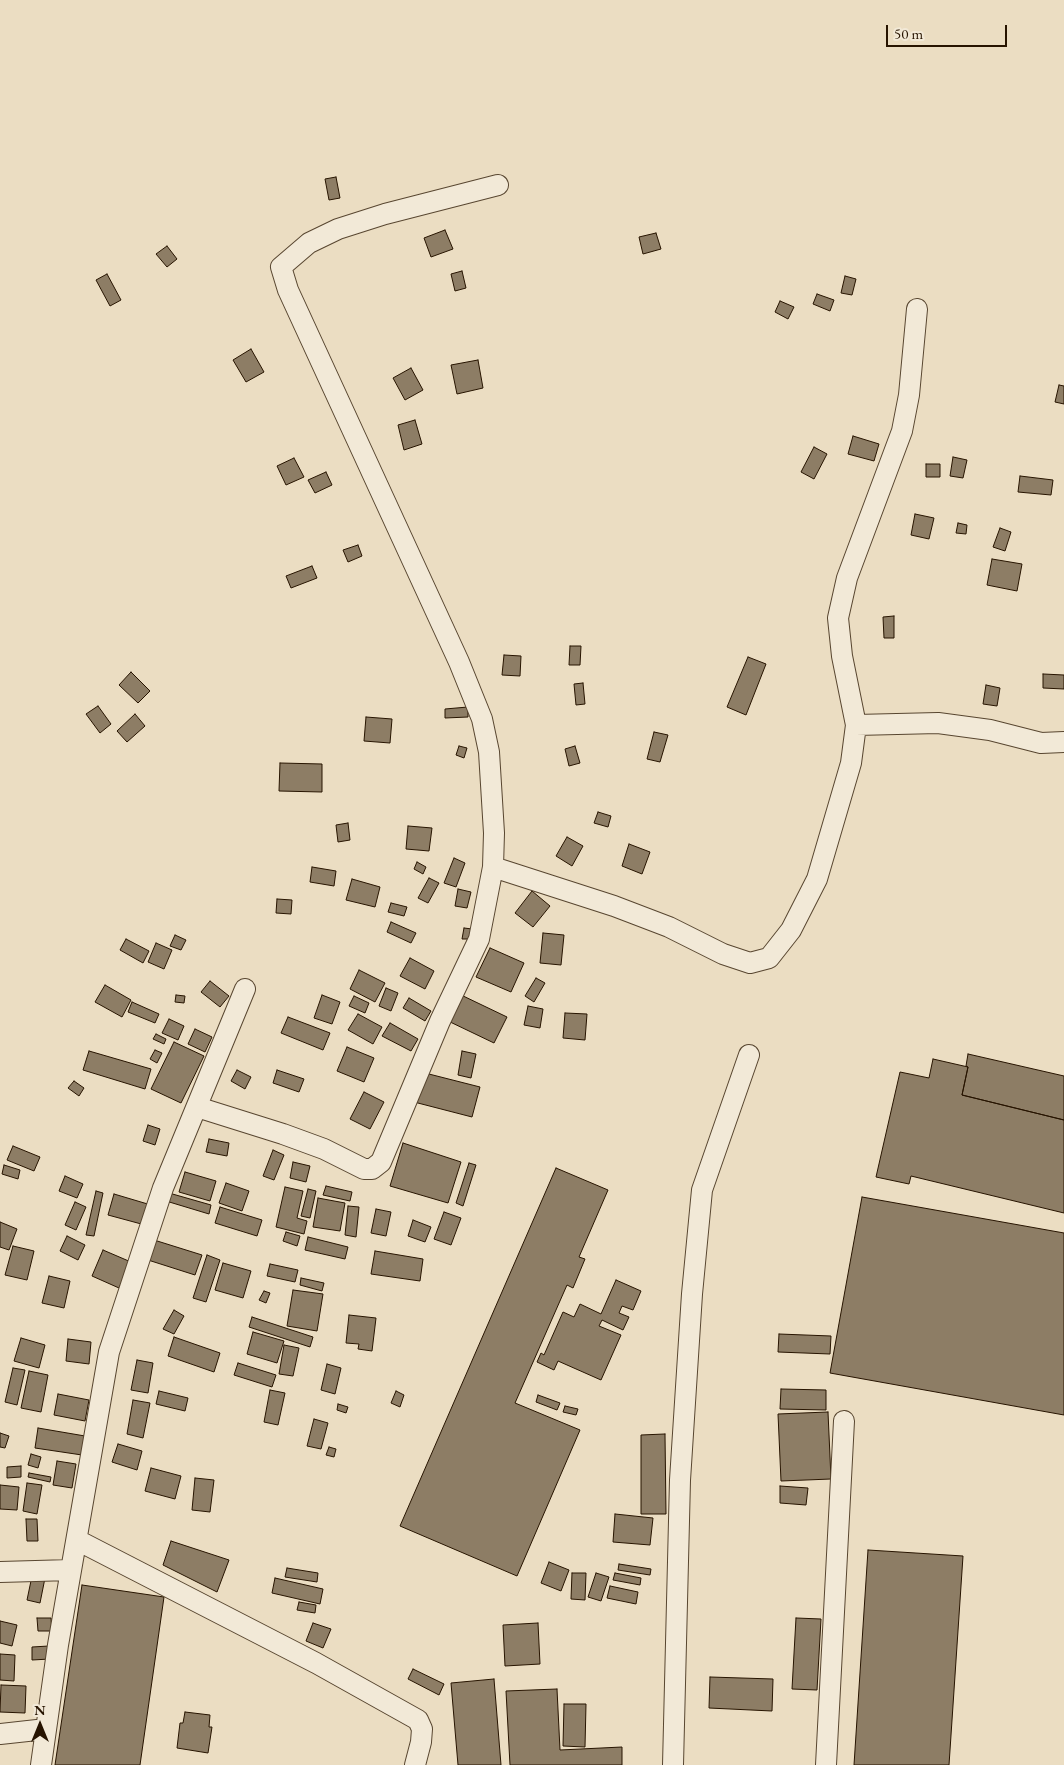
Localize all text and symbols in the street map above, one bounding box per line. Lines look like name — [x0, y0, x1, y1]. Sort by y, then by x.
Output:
scale bar — [889, 15, 1010, 47]
text: 50 m — [894, 24, 923, 43]
north arrow — [15, 1700, 65, 1750]
text: N — [34, 1701, 46, 1719]

